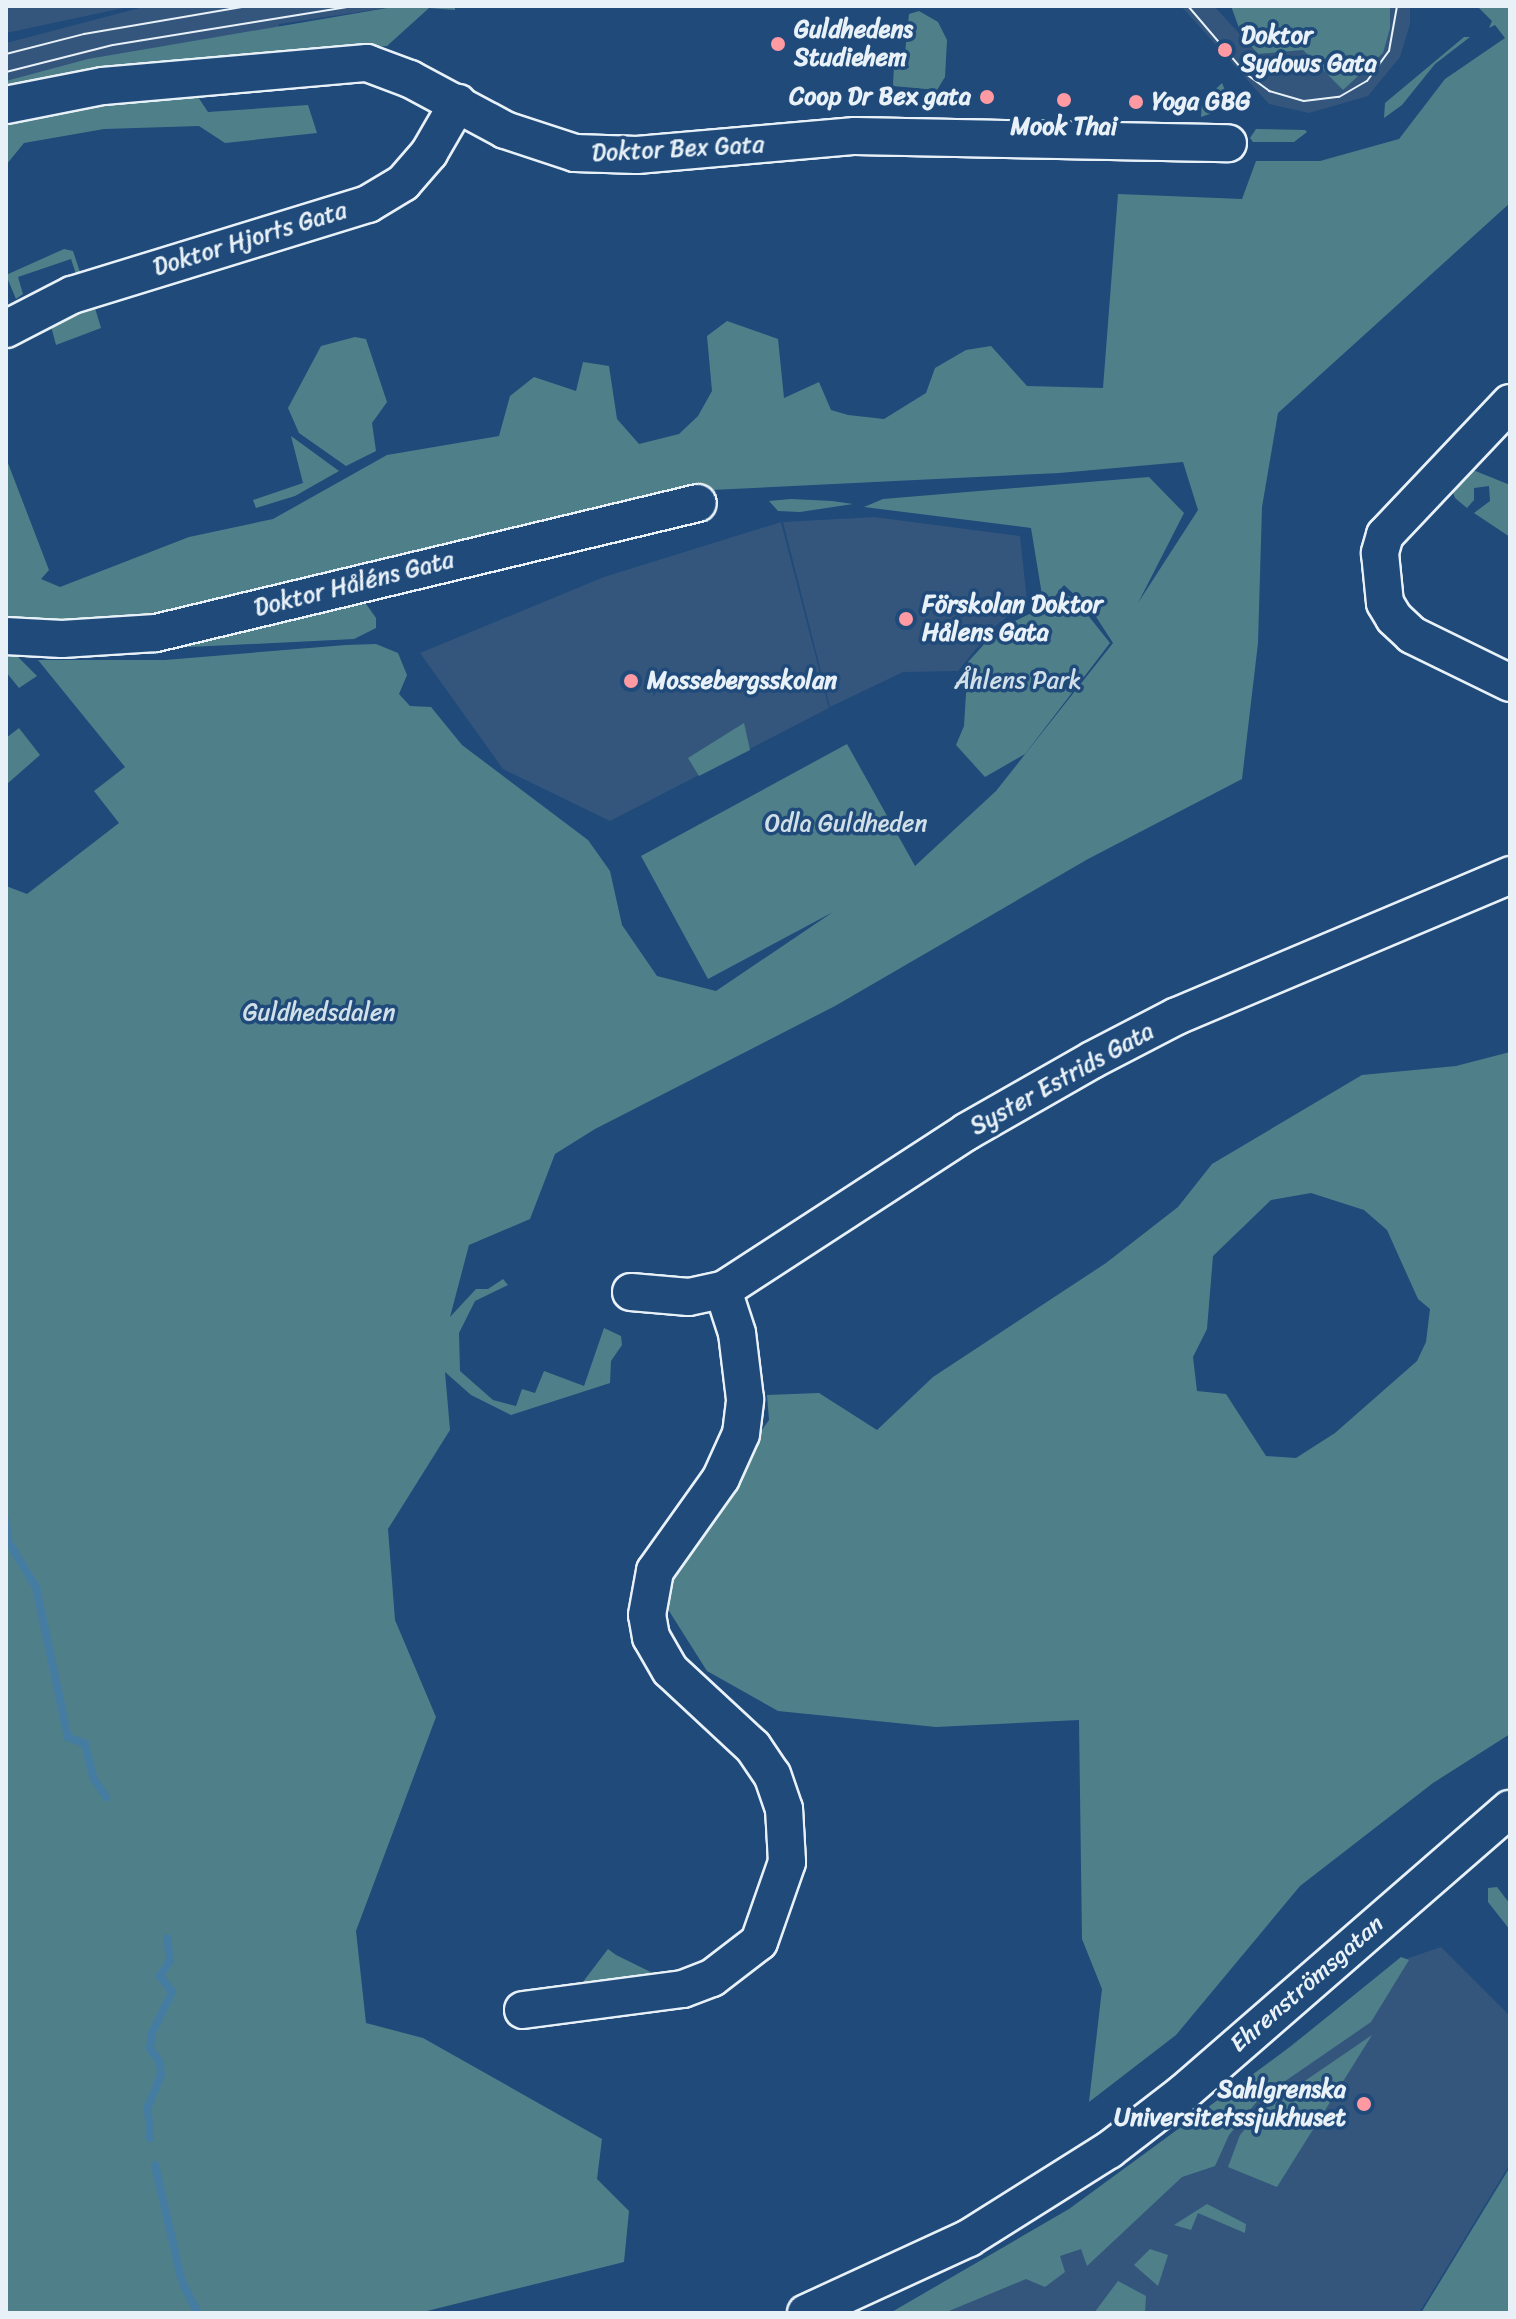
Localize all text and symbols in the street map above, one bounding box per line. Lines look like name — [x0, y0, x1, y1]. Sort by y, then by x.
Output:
place label: Guldhedens Studiehem — [794, 16, 913, 72]
place label: Doktor Sydows Gata — [1241, 22, 1377, 78]
marker: Guldhedens Studiehem — [769, 35, 787, 53]
marker: Doktor Sydows Gata — [1216, 41, 1234, 59]
place label: Coop Dr Bex gata — [790, 83, 971, 111]
marker: Coop Dr Bex gata — [978, 88, 996, 106]
place label: Yoga GBG — [1152, 88, 1251, 116]
marker: Mook Thai — [1055, 91, 1073, 109]
marker: Yoga GBG — [1127, 93, 1145, 111]
place label: Mook Thai — [1010, 113, 1118, 141]
street label: Doktor Bex Gata — [591, 130, 765, 168]
street label: Doktor Hjorts Gata — [150, 196, 350, 282]
street label: Doktor Håléns Gata — [251, 545, 457, 623]
place label: Förskolan Doktor Hålens Gata — [922, 591, 1103, 647]
marker: Förskolan Doktor Hålens Gata — [897, 610, 915, 628]
place label: Mossebergsskolan — [647, 667, 837, 695]
park label: Åhlens Park — [954, 667, 1082, 695]
marker: Mossebergsskolan — [622, 672, 640, 690]
park label: Odla Guldheden — [765, 810, 927, 838]
park label: Guldhedsdalen — [243, 999, 395, 1027]
street label: Syster Estrids Gata — [964, 1016, 1160, 1142]
street label: Ehrenströmsgatan — [1224, 1910, 1390, 2058]
place label: Sahlgrenska Universitetssjukhuset — [1114, 2076, 1346, 2132]
marker: Sahlgrenska Universitetssjukhuset — [1353, 2093, 1375, 2115]

